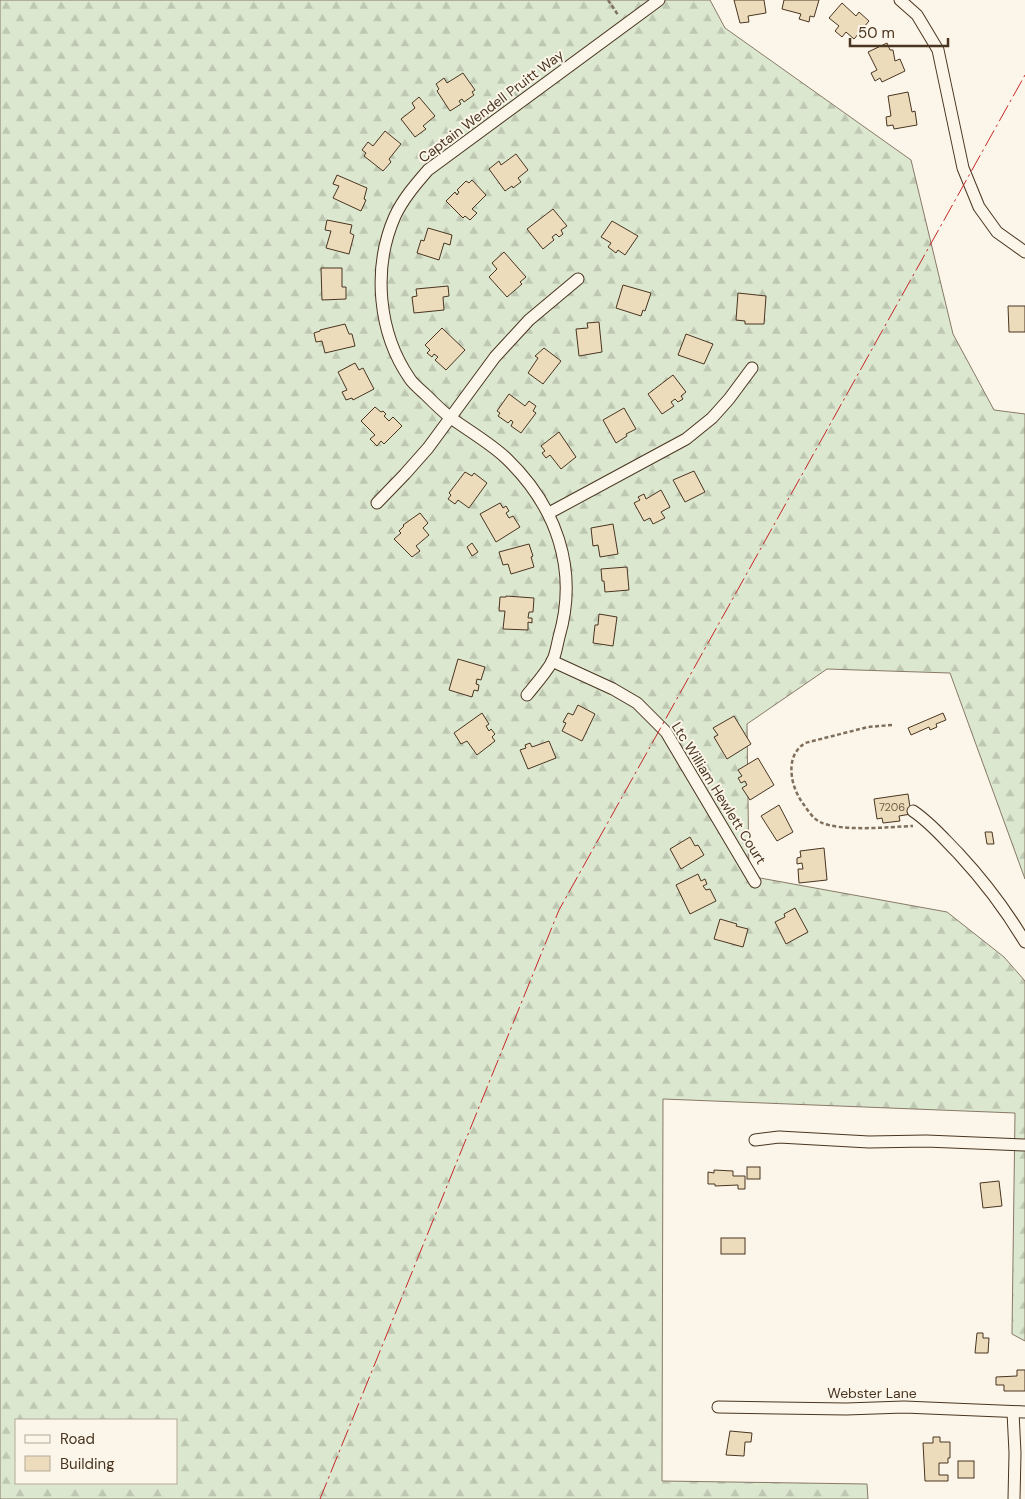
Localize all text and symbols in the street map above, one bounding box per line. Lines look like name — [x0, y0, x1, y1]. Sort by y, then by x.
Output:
scale bar — [850, 15, 948, 47]
text: 50 m — [858, 23, 895, 43]
street label: Captain Wendell Pruitt Way — [415, 45, 567, 167]
street label: Ltc William Hewlett Court — [668, 718, 770, 868]
house number: 7206 — [879, 800, 905, 814]
street label: Webster Lane — [827, 1384, 917, 1402]
legend — [15, 1419, 178, 1484]
text: Road — [60, 1429, 95, 1449]
text: Building — [60, 1454, 115, 1474]

